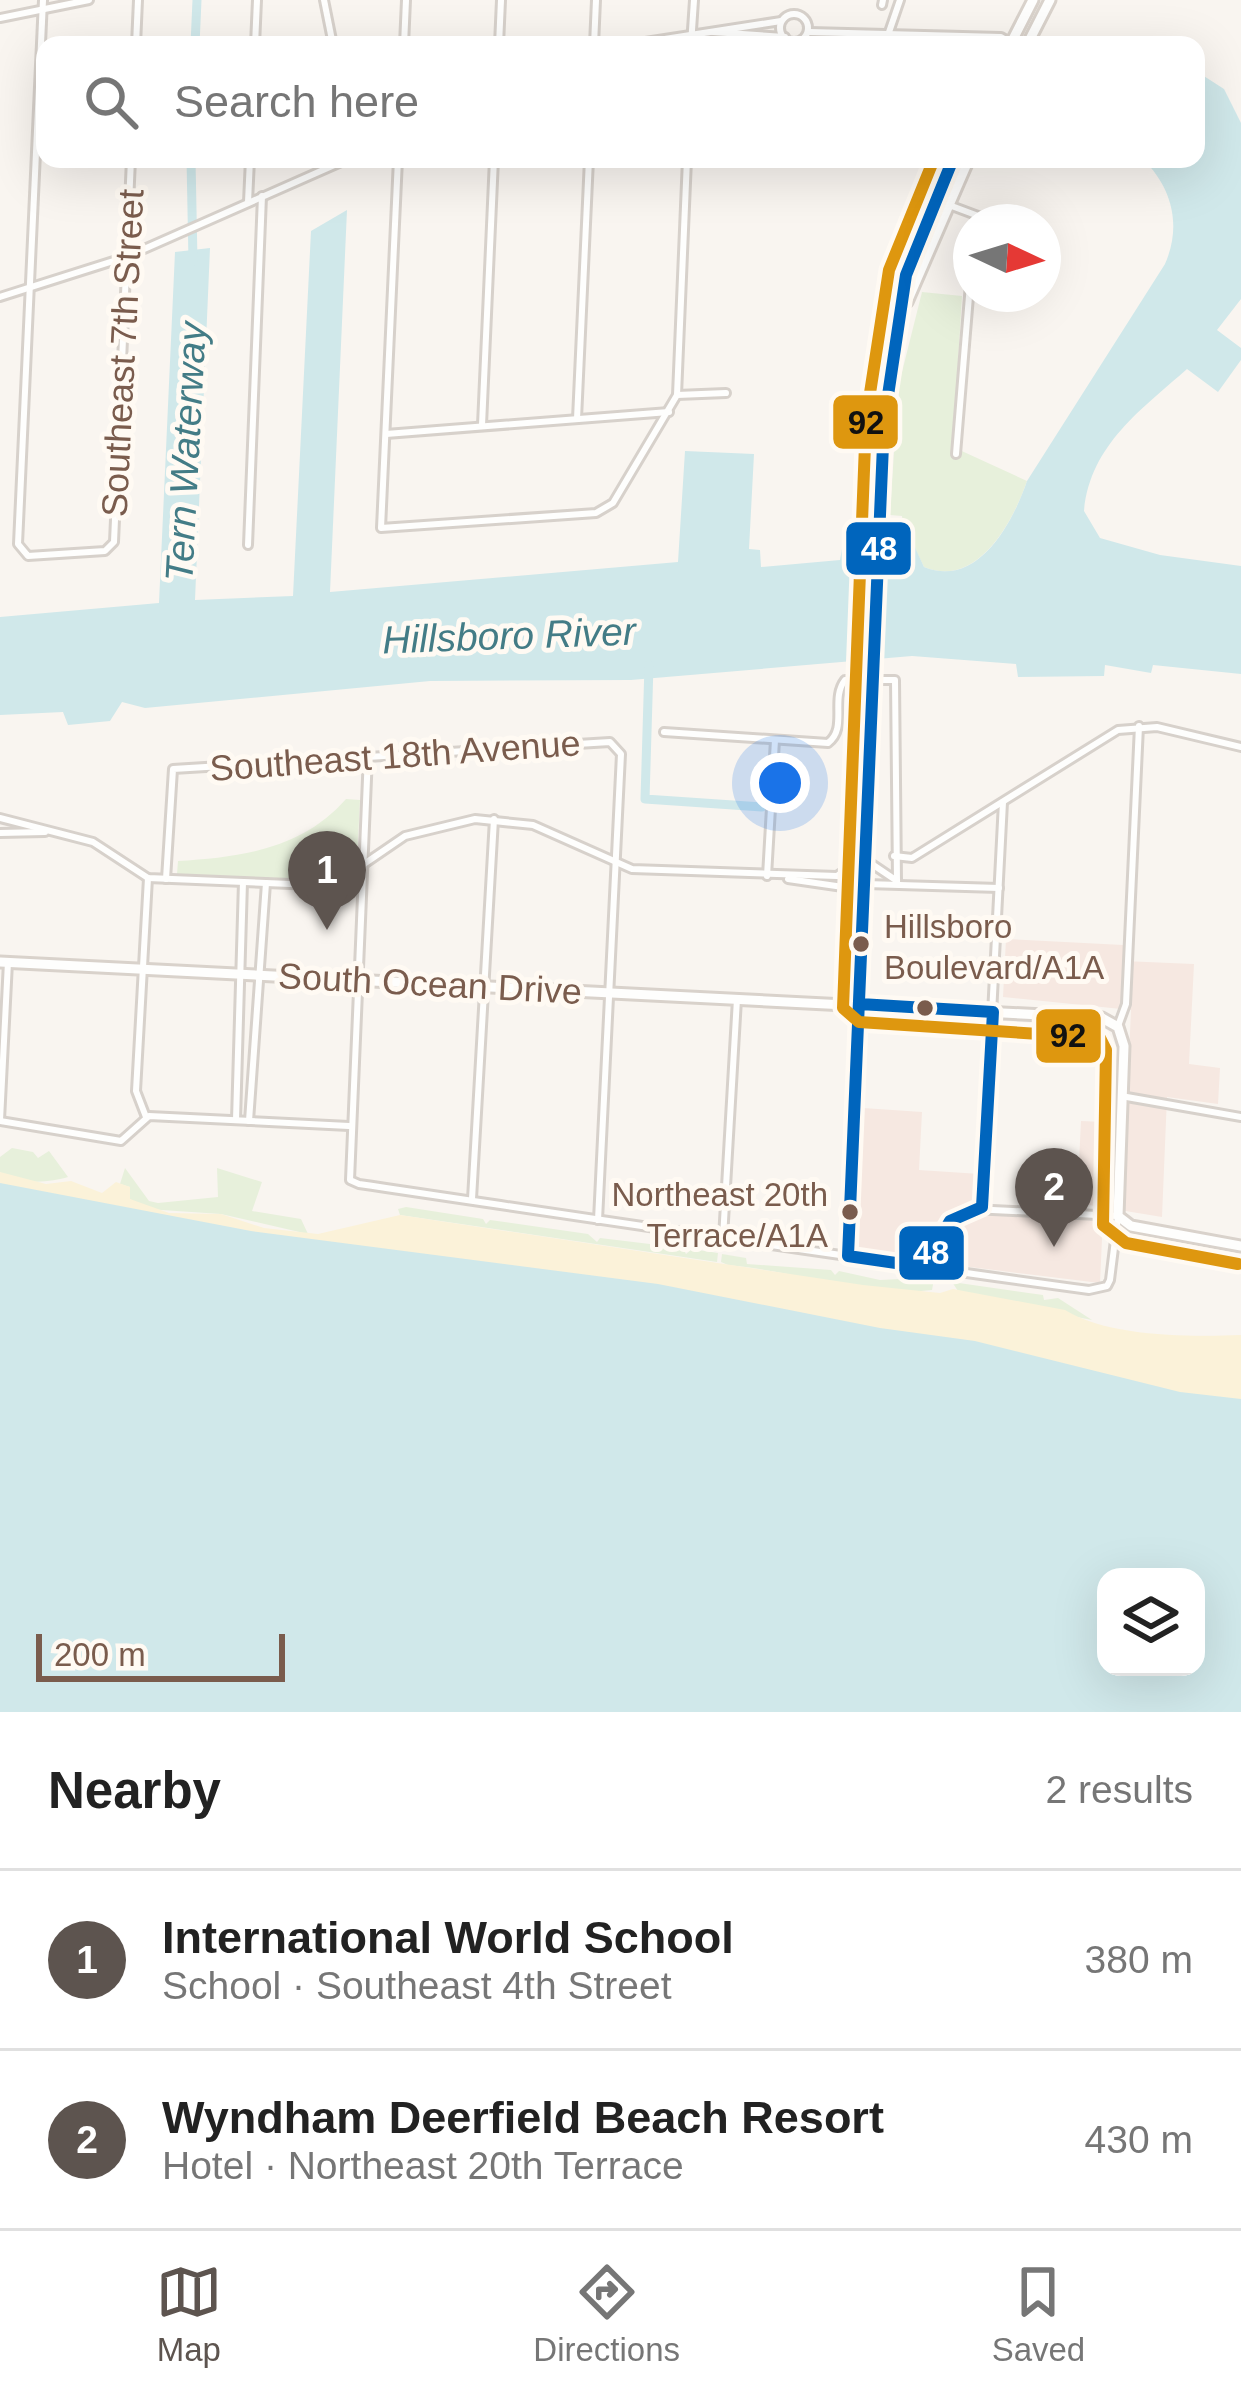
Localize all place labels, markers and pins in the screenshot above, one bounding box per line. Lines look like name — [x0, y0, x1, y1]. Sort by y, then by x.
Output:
pin: 1 — [288, 831, 366, 930]
place label: Hillsboro Boulevard/A1A — [884, 908, 1104, 986]
marker: Hillsboro Boulevard/A1A — [850, 933, 872, 955]
unlabelled marker — [914, 997, 936, 1019]
pin: 2 — [1015, 1148, 1093, 1247]
place label: Northeast 20th Terrace/A1A — [612, 1176, 828, 1254]
marker: Northeast 20th Terrace/A1A — [839, 1201, 861, 1223]

